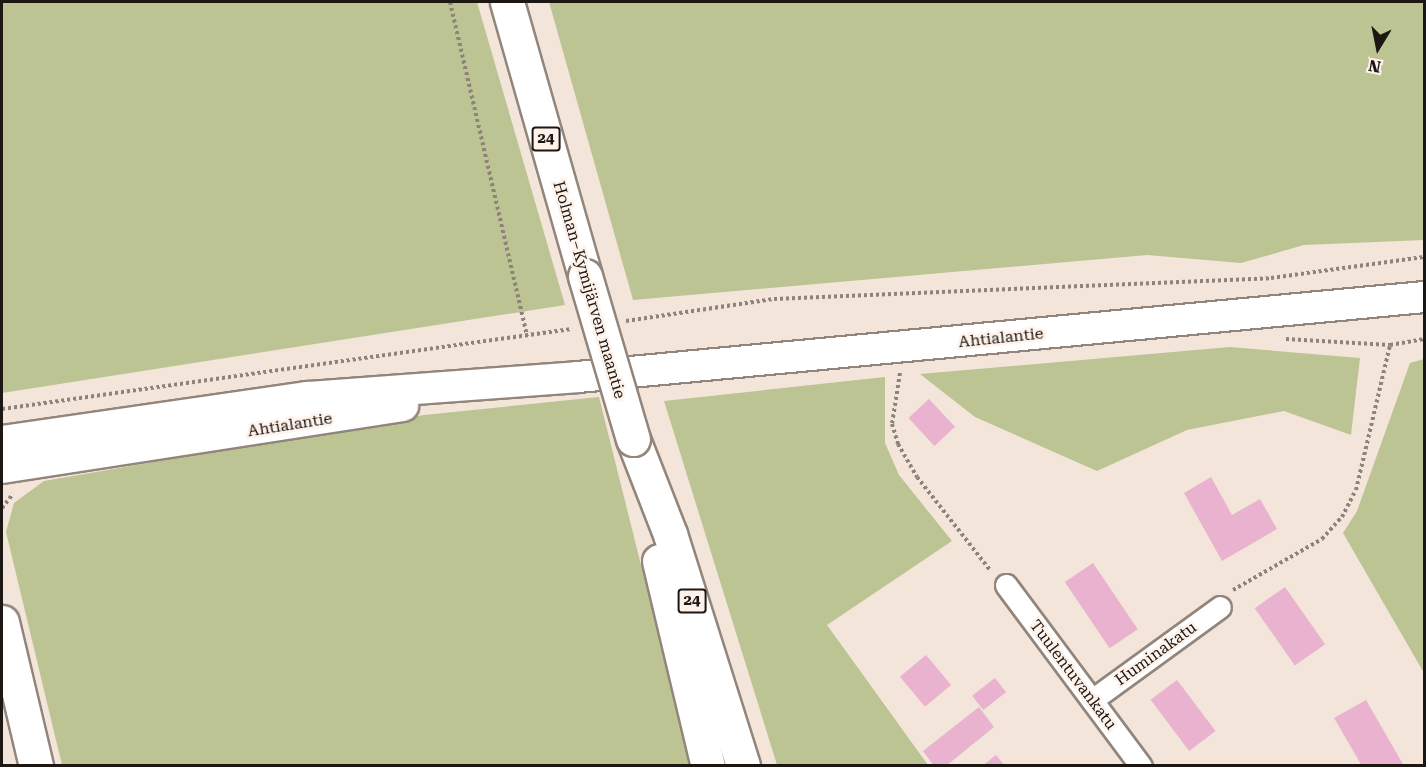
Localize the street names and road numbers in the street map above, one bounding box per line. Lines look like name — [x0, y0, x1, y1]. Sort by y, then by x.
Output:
road number: 24 — [531, 127, 561, 151]
street label: Holman–Kymijärven maantie — [549, 179, 629, 401]
street label: Ahtialantie — [958, 324, 1044, 352]
street label: Ahtialantie — [246, 409, 334, 441]
road number: 24 — [677, 589, 707, 613]
street label: Tuulentuvankatu — [1026, 616, 1120, 734]
street label: Huminakatu — [1112, 618, 1200, 690]

